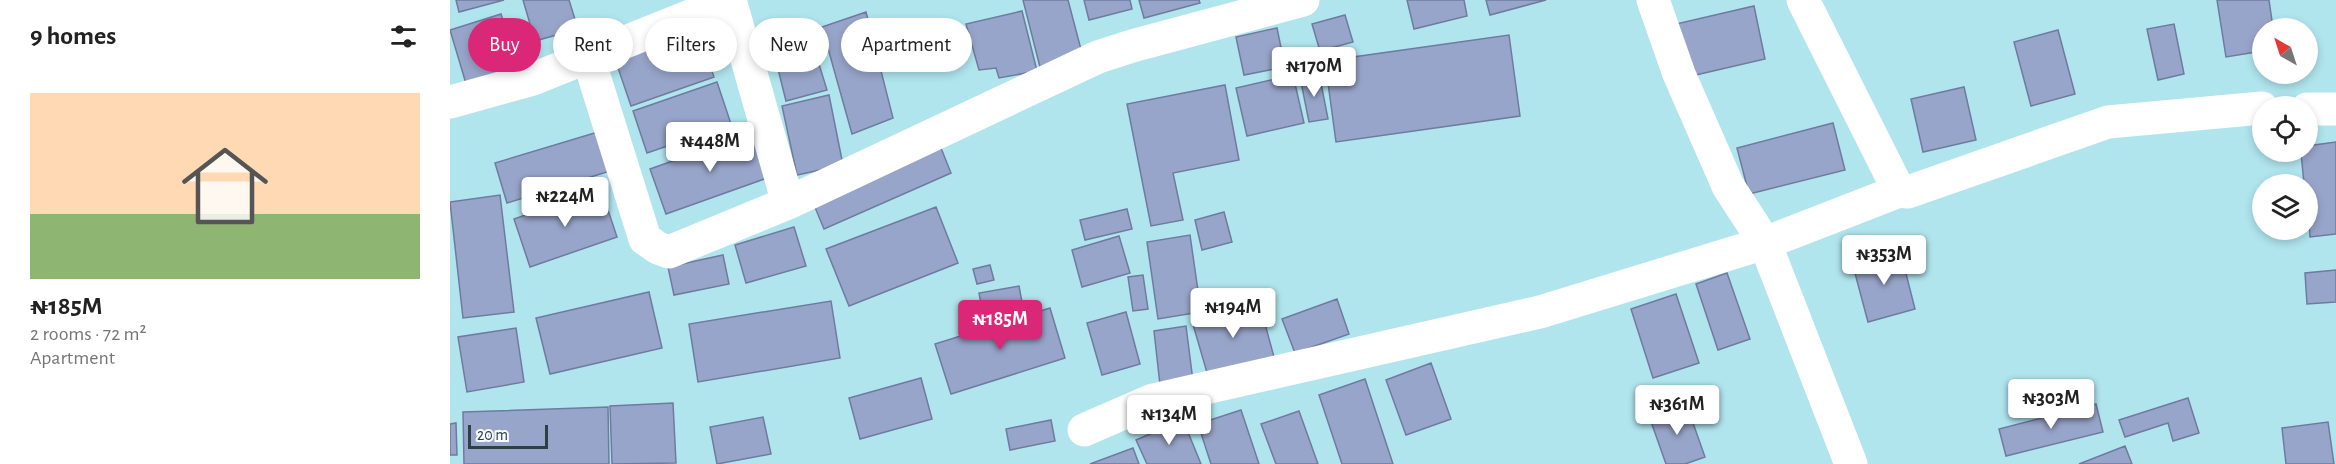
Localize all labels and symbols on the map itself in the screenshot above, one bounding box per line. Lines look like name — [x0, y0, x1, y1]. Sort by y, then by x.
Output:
north arrow — [2252, 18, 2318, 84]
pin: ₦170M — [1272, 47, 1356, 98]
pin: ₦448M — [668, 122, 752, 173]
pin: ₦224M — [523, 177, 607, 228]
pin: ₦353M — [1842, 235, 1926, 286]
pin: ₦194M — [1191, 288, 1275, 339]
pin: ₦185M — [958, 300, 1042, 351]
pin: ₦303M — [2009, 379, 2093, 430]
pin: ₦361M — [1635, 385, 1719, 436]
pin: ₦134M — [1127, 395, 1211, 446]
scale bar — [468, 422, 548, 450]

